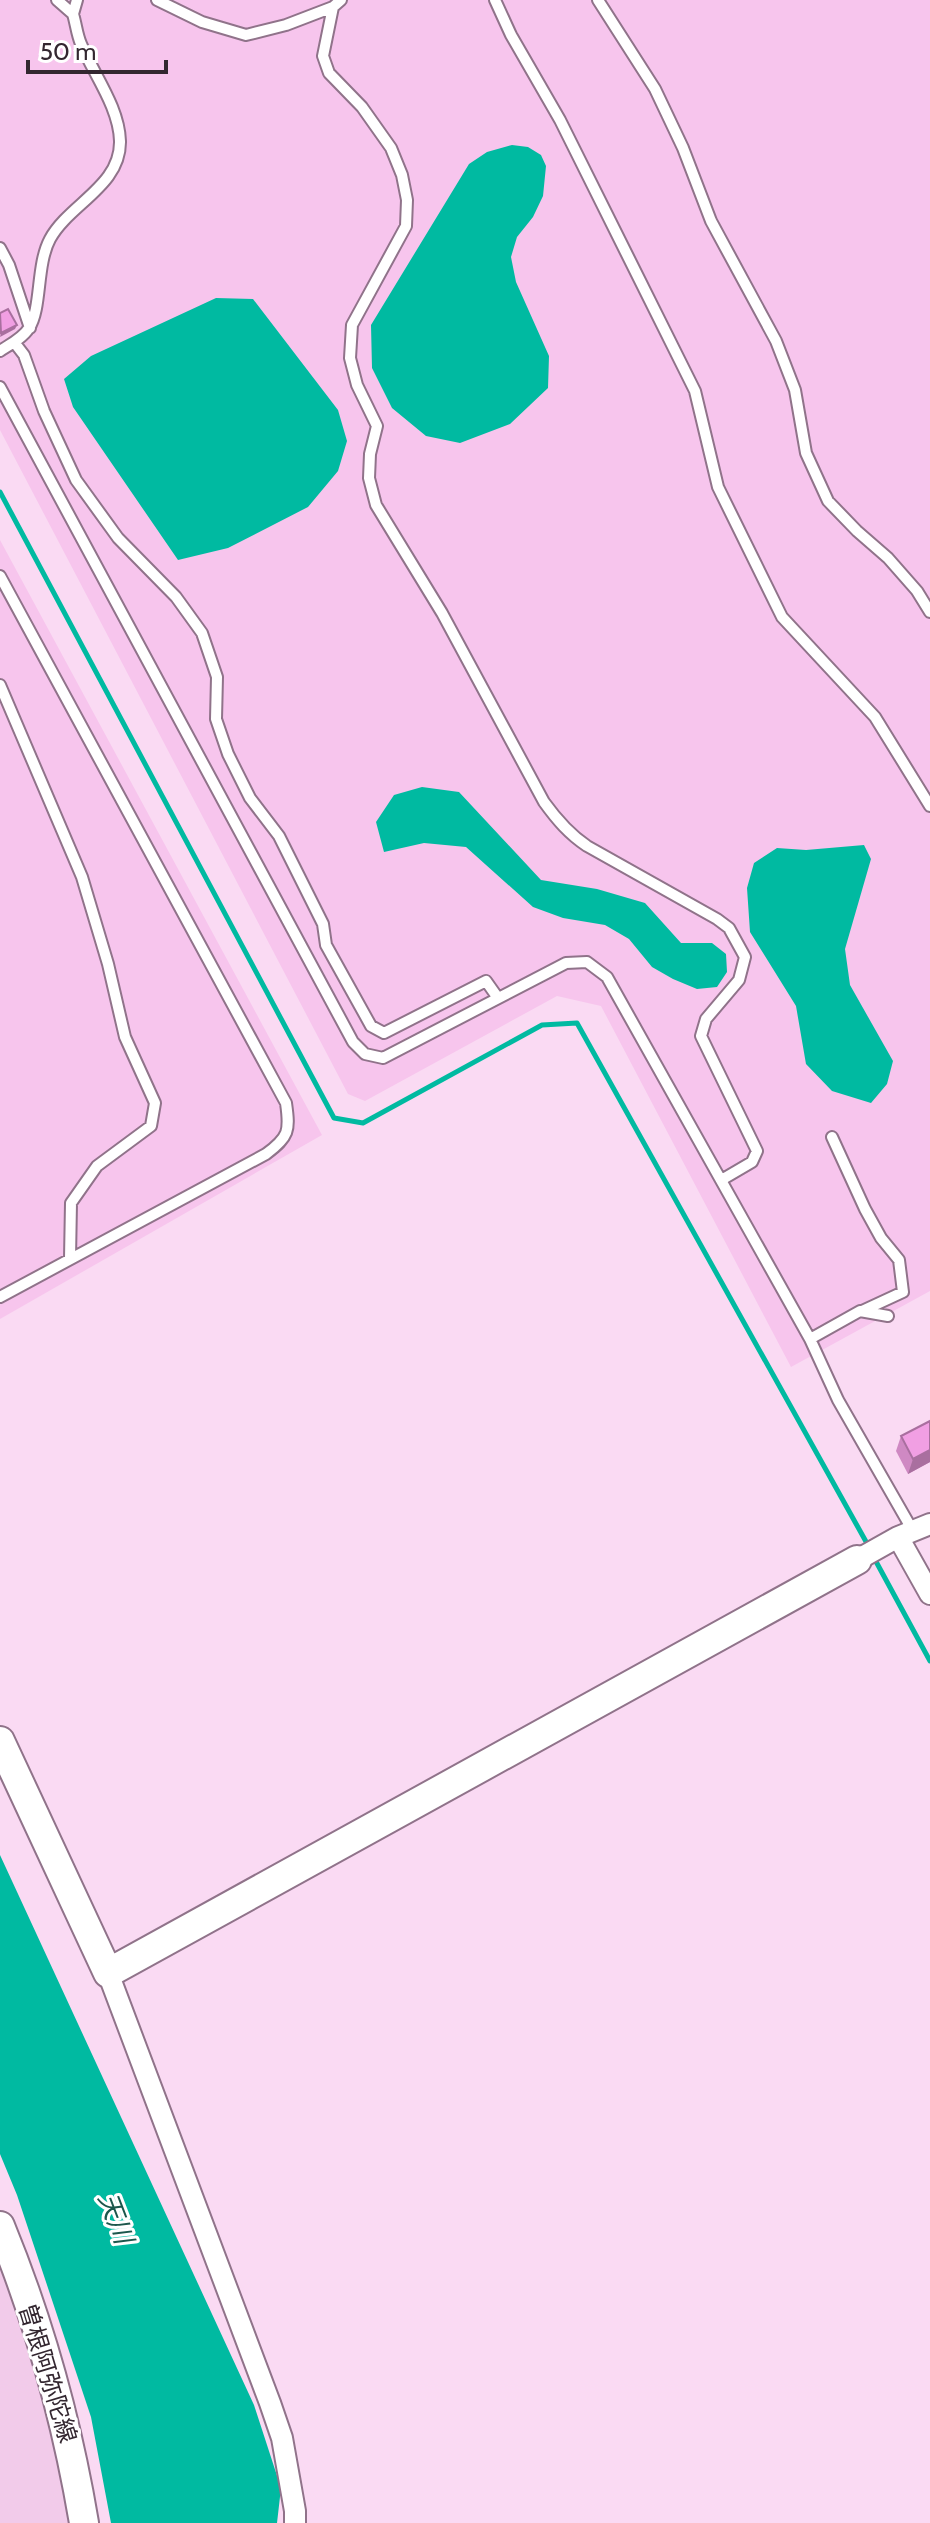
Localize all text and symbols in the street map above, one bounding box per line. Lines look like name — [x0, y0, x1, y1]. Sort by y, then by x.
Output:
scale bar — [28, 24, 166, 74]
text: 50 m — [40, 37, 96, 66]
water label: 天川 — [92, 2188, 141, 2251]
street label: 曽根阿弥陀線 — [13, 2300, 83, 2446]

